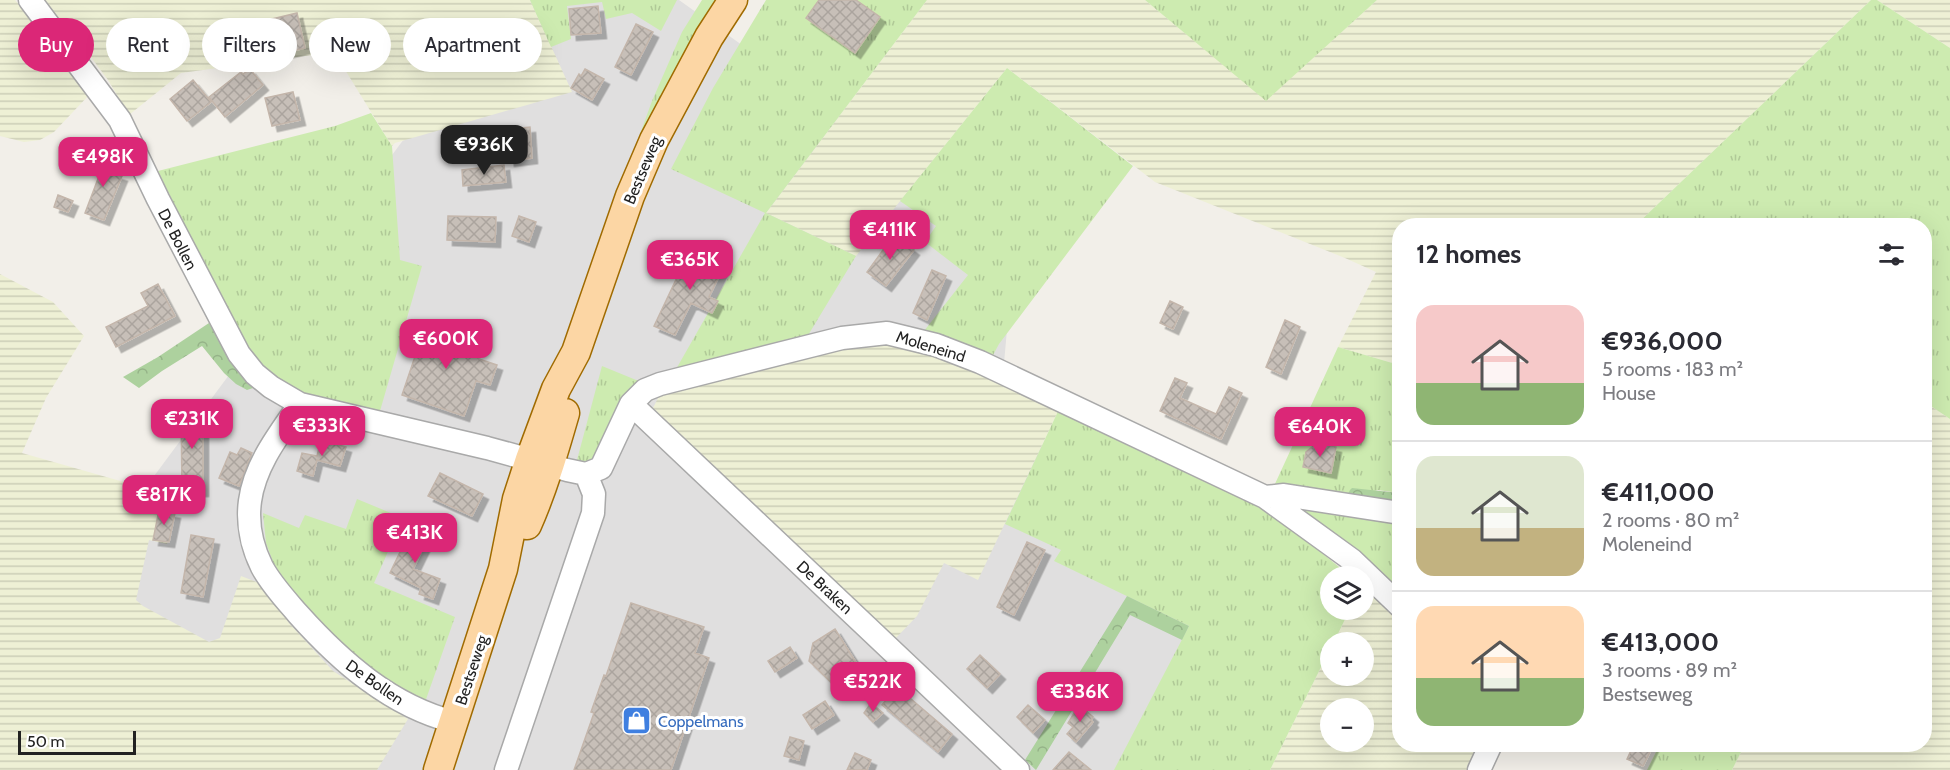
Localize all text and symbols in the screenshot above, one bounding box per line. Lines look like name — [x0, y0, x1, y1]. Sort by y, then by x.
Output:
chip: Buy — [18, 18, 94, 72]
chip: Rent — [106, 18, 190, 72]
chip: Filters — [202, 18, 297, 72]
chip: New — [309, 18, 391, 72]
chip: Apartment — [403, 18, 542, 72]
pin: €936K — [442, 125, 526, 176]
text: €936K — [455, 132, 513, 156]
street label: Bestseweg — [620, 132, 666, 207]
pin: €498K — [61, 137, 145, 188]
text: €498K — [72, 144, 134, 168]
street label: De Bollen — [154, 205, 201, 273]
pin: €411K — [848, 210, 932, 261]
text: €411K — [864, 217, 916, 241]
text: 12 homes — [1416, 238, 1521, 270]
icon: filters — [1875, 238, 1908, 271]
pin: €365K — [648, 240, 732, 291]
text: €365K — [661, 247, 719, 271]
pin: €600K — [404, 319, 488, 370]
text: €936,000 — [1602, 325, 1723, 357]
text: €600K — [414, 326, 478, 350]
street label: Moleneind — [894, 327, 968, 366]
icon: home — [1464, 329, 1536, 401]
text: 5 rooms · 183 m² — [1602, 357, 1743, 381]
text: House — [1602, 381, 1656, 405]
pin: €231K — [150, 399, 234, 450]
text: €231K — [165, 406, 219, 430]
pin: €333K — [280, 406, 364, 457]
pin: €640K — [1278, 407, 1362, 458]
text: €333K — [293, 413, 351, 437]
text: €640K — [1288, 414, 1352, 438]
pin: €817K — [122, 475, 206, 526]
text: €411,000 — [1602, 476, 1715, 508]
icon: home — [1464, 480, 1536, 552]
text: €817K — [136, 482, 192, 506]
text: 2 rooms · 80 m² — [1602, 508, 1739, 532]
pin: €413K — [373, 513, 457, 564]
text: €413K — [387, 520, 443, 544]
text: Moleneind — [1602, 532, 1692, 556]
street label: De Braken — [793, 557, 857, 618]
map controls — [1320, 566, 1374, 752]
button: layers — [1320, 566, 1374, 620]
text: €413,000 — [1602, 626, 1719, 658]
icon: home — [1464, 630, 1536, 702]
street label: Bestseweg — [451, 632, 492, 707]
button: + — [1320, 632, 1374, 686]
street label: De Bollen — [342, 656, 407, 709]
text: 3 rooms · 89 m² — [1602, 658, 1737, 682]
pin: €522K — [831, 662, 915, 713]
text: €522K — [844, 669, 902, 693]
pin: €336K — [1038, 672, 1122, 723]
text: €336K — [1051, 679, 1109, 703]
text: Bestseweg — [1602, 682, 1692, 706]
button: − — [1320, 698, 1374, 752]
shop icon: Coppelmans — [621, 705, 653, 737]
place label: Coppelmans — [658, 712, 744, 731]
scale bar — [18, 728, 136, 756]
text: 50 m — [27, 732, 64, 751]

